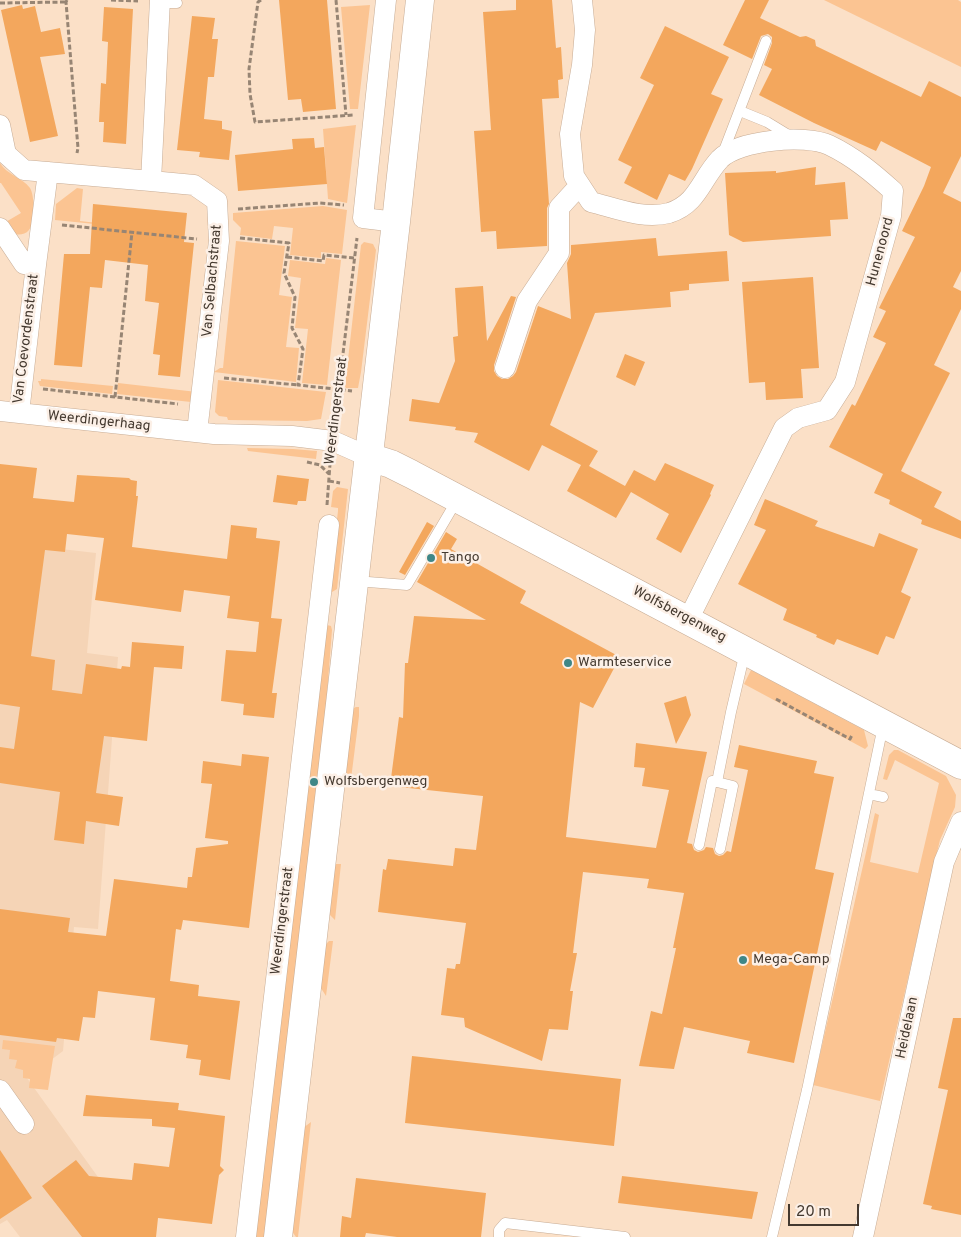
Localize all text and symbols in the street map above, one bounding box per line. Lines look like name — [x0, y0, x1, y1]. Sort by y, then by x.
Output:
street label: Hunenoord — [864, 216, 898, 288]
street label: Van Selbachstraat — [200, 224, 226, 338]
street label: Van Coevordenstraat — [11, 273, 43, 405]
street label: Weerdingerstraat — [322, 356, 352, 466]
street label: Weerdingerhaag — [47, 408, 151, 436]
place label: Tango — [441, 550, 480, 566]
marker: Tango — [425, 552, 437, 564]
street label: Wolfsbergenweg — [629, 583, 729, 647]
place label: Warmteservice — [578, 655, 672, 671]
marker: Warmteservice — [562, 657, 574, 669]
place label: Wolfsbergenweg — [324, 774, 427, 790]
marker: Wolfsbergenweg — [308, 776, 320, 788]
street label: Weerdingerstraat — [268, 866, 298, 976]
place label: Mega-Camp — [753, 952, 830, 968]
marker: Mega-Camp — [737, 954, 749, 966]
street label: Heidelaan — [893, 996, 923, 1060]
scale bar — [791, 1194, 862, 1226]
text: 20 m — [796, 1203, 831, 1222]

